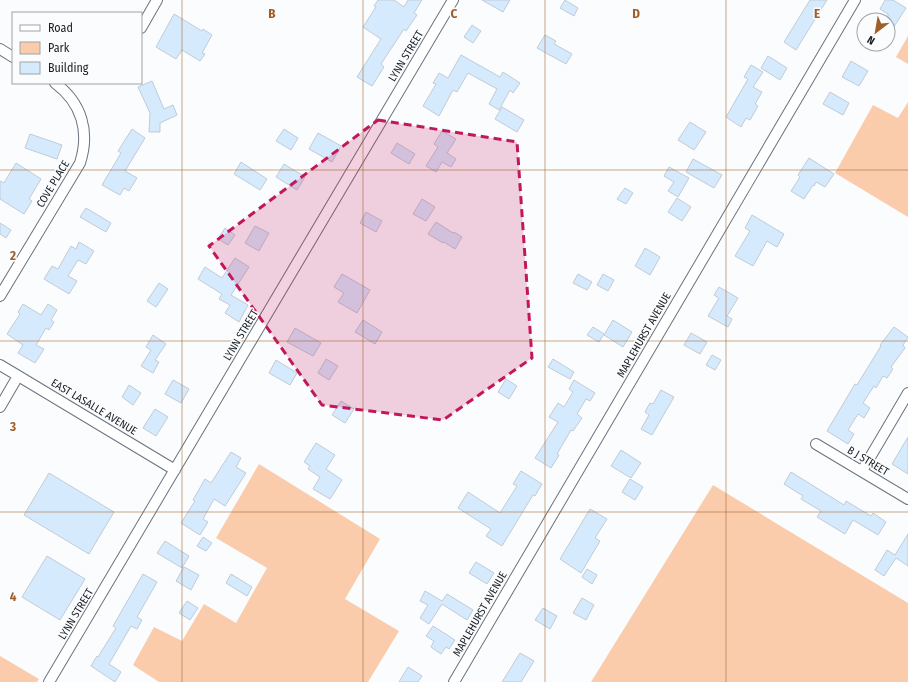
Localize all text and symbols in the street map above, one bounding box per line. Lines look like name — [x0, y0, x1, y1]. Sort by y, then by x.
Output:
text: B — [268, 6, 276, 21]
text: C — [451, 6, 458, 21]
text: D — [632, 6, 640, 21]
text: E — [814, 6, 820, 21]
legend — [12, 12, 142, 84]
north arrow — [856, 12, 896, 52]
text: Road — [48, 21, 73, 35]
street label: LYNN STREET — [386, 27, 427, 84]
text: N — [865, 33, 877, 47]
text: Park — [48, 41, 70, 55]
text: Building — [48, 61, 89, 75]
street label: COVE PLACE — [34, 158, 72, 210]
text: 2 — [9, 248, 16, 263]
street label: MAPLEHURST AVENUE — [614, 290, 674, 380]
street label: LYNN STREET — [221, 306, 262, 363]
street label: EAST LASALLE AVENUE — [49, 376, 139, 438]
text: 3 — [9, 419, 16, 434]
street label: B J STREET — [845, 444, 892, 479]
street label: MAPLEHURST AVENUE — [450, 569, 510, 659]
street label: LYNN STREET — [56, 585, 97, 642]
text: 4 — [10, 589, 17, 604]

